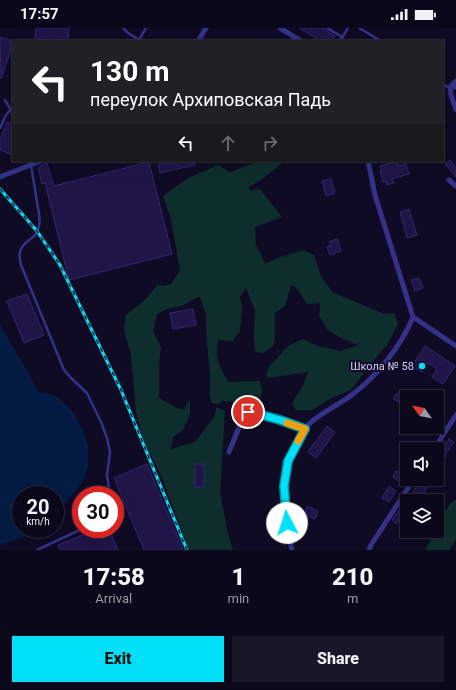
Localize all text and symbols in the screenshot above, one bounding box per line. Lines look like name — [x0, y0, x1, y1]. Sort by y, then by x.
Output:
text: 17:57 — [20, 5, 59, 23]
text: 130 m — [90, 55, 169, 88]
icon: left — [24, 56, 76, 108]
text: переулок Архиповская Падь — [90, 89, 331, 110]
icon: left — [175, 132, 197, 154]
icon: ahead — [217, 132, 239, 154]
icon: right — [259, 132, 281, 154]
place label: Школа № 58 — [350, 360, 414, 373]
marker: Школа № 58 — [417, 361, 427, 371]
north arrow — [400, 390, 444, 434]
map controls — [400, 390, 444, 538]
pin — [231, 395, 265, 429]
icon: arrive — [237, 401, 259, 423]
button: sound — [400, 442, 444, 486]
speed limit sign: 30 — [72, 486, 124, 538]
button: layers — [400, 494, 444, 538]
text: 20 — [27, 495, 49, 519]
position arrow — [266, 502, 308, 544]
text: km/h — [26, 516, 50, 527]
text: 17:58 — [83, 563, 145, 591]
text: 1 — [231, 563, 245, 591]
text: 210 — [332, 563, 373, 591]
text: Arrival — [95, 591, 132, 606]
text: min — [228, 591, 249, 606]
text: m — [347, 591, 358, 606]
button: Exit — [12, 636, 224, 682]
button: Share — [232, 636, 444, 682]

